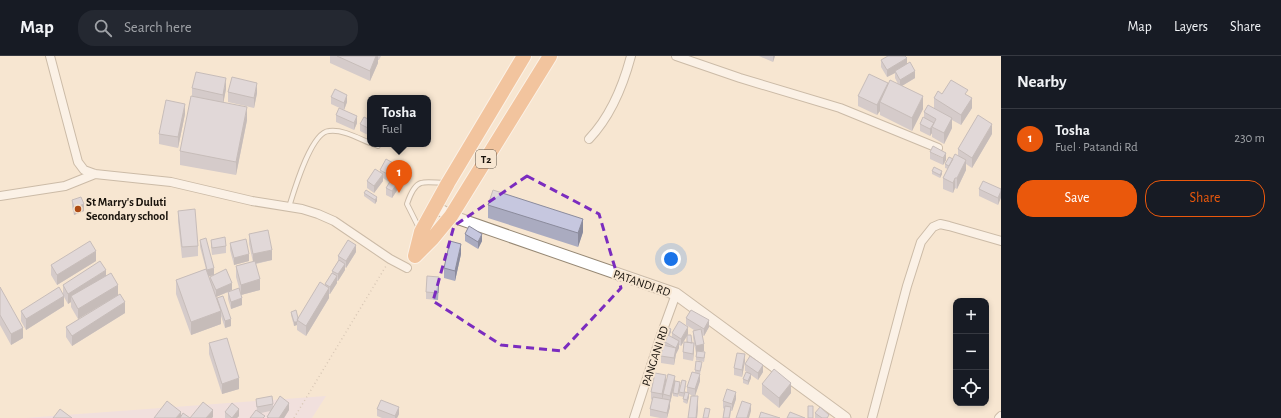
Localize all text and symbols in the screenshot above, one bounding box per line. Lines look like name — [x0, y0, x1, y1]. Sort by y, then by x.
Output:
search box — [78, 10, 358, 46]
icon: search — [92, 17, 114, 39]
text: Map — [20, 18, 54, 37]
text: Search here — [124, 20, 192, 35]
text: Map — [1127, 20, 1152, 34]
text: Layers — [1174, 20, 1208, 34]
text: Share — [1230, 20, 1261, 34]
text: Nearby — [1017, 73, 1067, 90]
popup — [367, 95, 431, 147]
text: Tosha — [382, 105, 416, 120]
text: Fuel — [382, 123, 402, 136]
text: Tosha — [1055, 123, 1090, 138]
text: 1 — [1028, 132, 1032, 145]
text: 230 m — [1234, 132, 1265, 145]
text: Fuel · Patandi Rd — [1055, 141, 1138, 154]
road number: T2 — [476, 150, 496, 168]
pin: 1 — [386, 160, 412, 193]
button: Save — [1017, 180, 1137, 217]
button: Share — [1145, 180, 1265, 217]
place label: St Marry's Duluti Secondary school — [86, 196, 168, 223]
marker: St Marry's Duluti Secondary school — [73, 204, 83, 214]
your location — [661, 249, 681, 269]
street label: PATANDI RD — [612, 268, 672, 298]
map controls — [953, 298, 989, 406]
button: + — [953, 298, 989, 334]
street label: PANGANI RD — [640, 324, 670, 388]
button: − — [953, 334, 989, 370]
button: locate — [953, 370, 989, 406]

